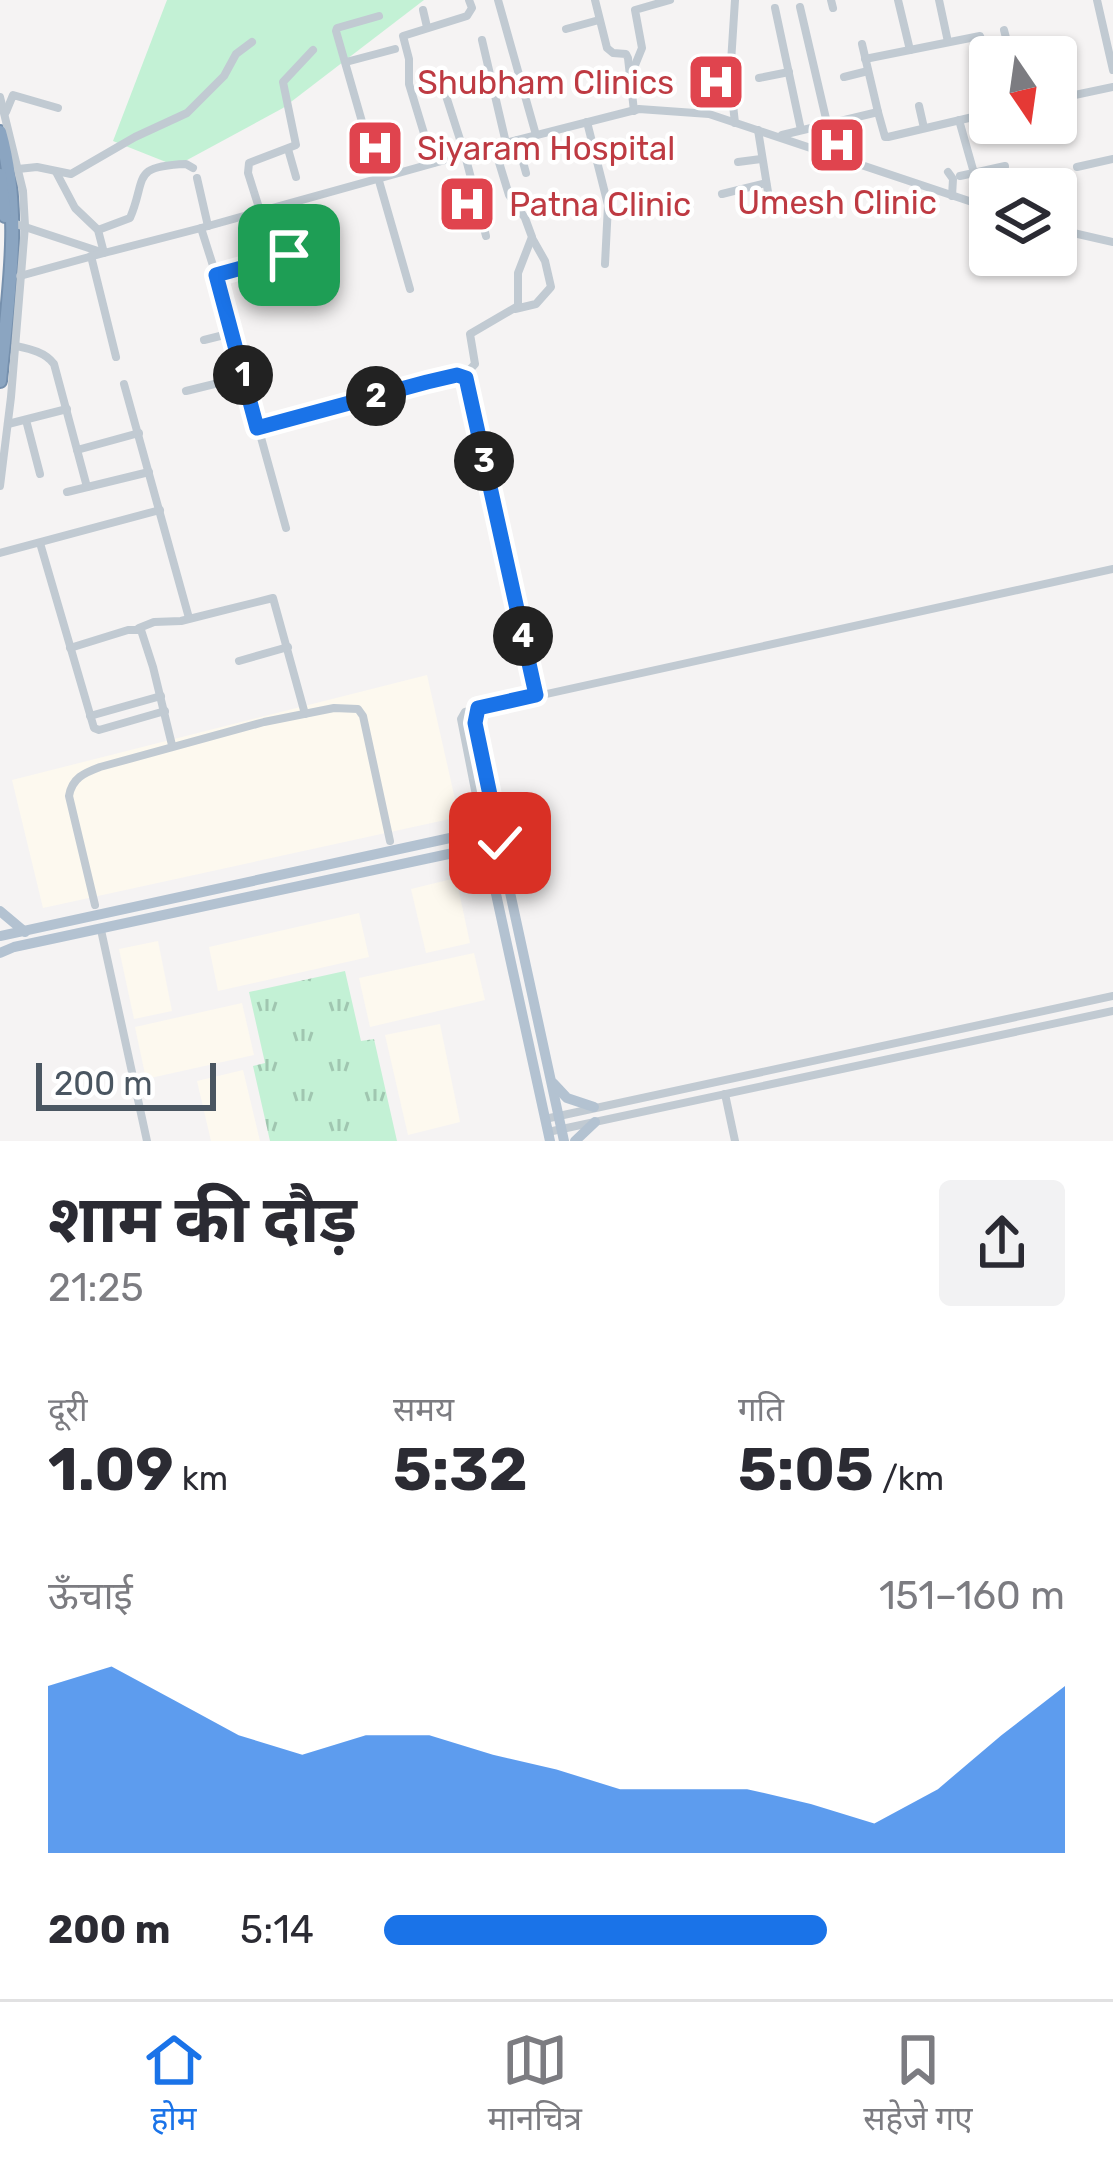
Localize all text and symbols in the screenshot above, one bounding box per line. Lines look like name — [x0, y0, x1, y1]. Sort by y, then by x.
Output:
north arrow — [969, 36, 1077, 144]
map controls — [969, 36, 1077, 276]
hospital icon: Shubham Clinics — [685, 51, 747, 113]
place label: Shubham Clinics — [417, 63, 674, 102]
hospital icon: Umesh Clinic — [806, 114, 868, 176]
hospital icon: Siyaram Hospital — [344, 117, 406, 179]
place label: Siyaram Hospital — [417, 129, 675, 168]
button: layers — [969, 168, 1077, 276]
hospital icon: Patna Clinic — [436, 173, 498, 235]
place label: Umesh Clinic — [737, 183, 937, 222]
place label: Patna Clinic — [509, 185, 691, 224]
pin — [238, 204, 340, 306]
icon: arrive — [256, 222, 322, 288]
pin: 1 — [213, 345, 273, 405]
text: 1 — [235, 355, 251, 394]
pin: 2 — [346, 366, 406, 426]
text: 2 — [365, 376, 387, 415]
pin: 3 — [454, 431, 514, 491]
text: 3 — [473, 441, 495, 480]
pin: 4 — [493, 606, 553, 666]
text: 4 — [512, 616, 534, 655]
pin — [449, 792, 551, 894]
icon: check — [467, 810, 533, 876]
scale bar — [36, 1057, 216, 1110]
text: 200 m — [54, 1064, 153, 1103]
text: शाम की दौड़ — [48, 1180, 357, 1259]
button: share — [939, 1180, 1065, 1306]
text: 21:25 — [48, 1265, 144, 1311]
text: दूरी — [48, 1390, 88, 1429]
text: समय — [393, 1390, 454, 1429]
text: गति — [738, 1390, 784, 1429]
text: 1.09 — [48, 1434, 174, 1505]
text: 5:32 — [393, 1434, 528, 1505]
text: 5:05 — [738, 1434, 874, 1505]
text: km — [174, 1459, 228, 1498]
text: /km — [874, 1459, 944, 1498]
text: ऊँचाई — [48, 1573, 133, 1619]
text: 151–160 m — [879, 1573, 1065, 1619]
text: 200 m — [48, 1907, 170, 1953]
text: 5:14 — [240, 1907, 314, 1953]
tab: होम — [141, 2027, 207, 2143]
tab: मानचित्र — [488, 2027, 582, 2143]
tab: सहेजे गए — [863, 2027, 972, 2143]

